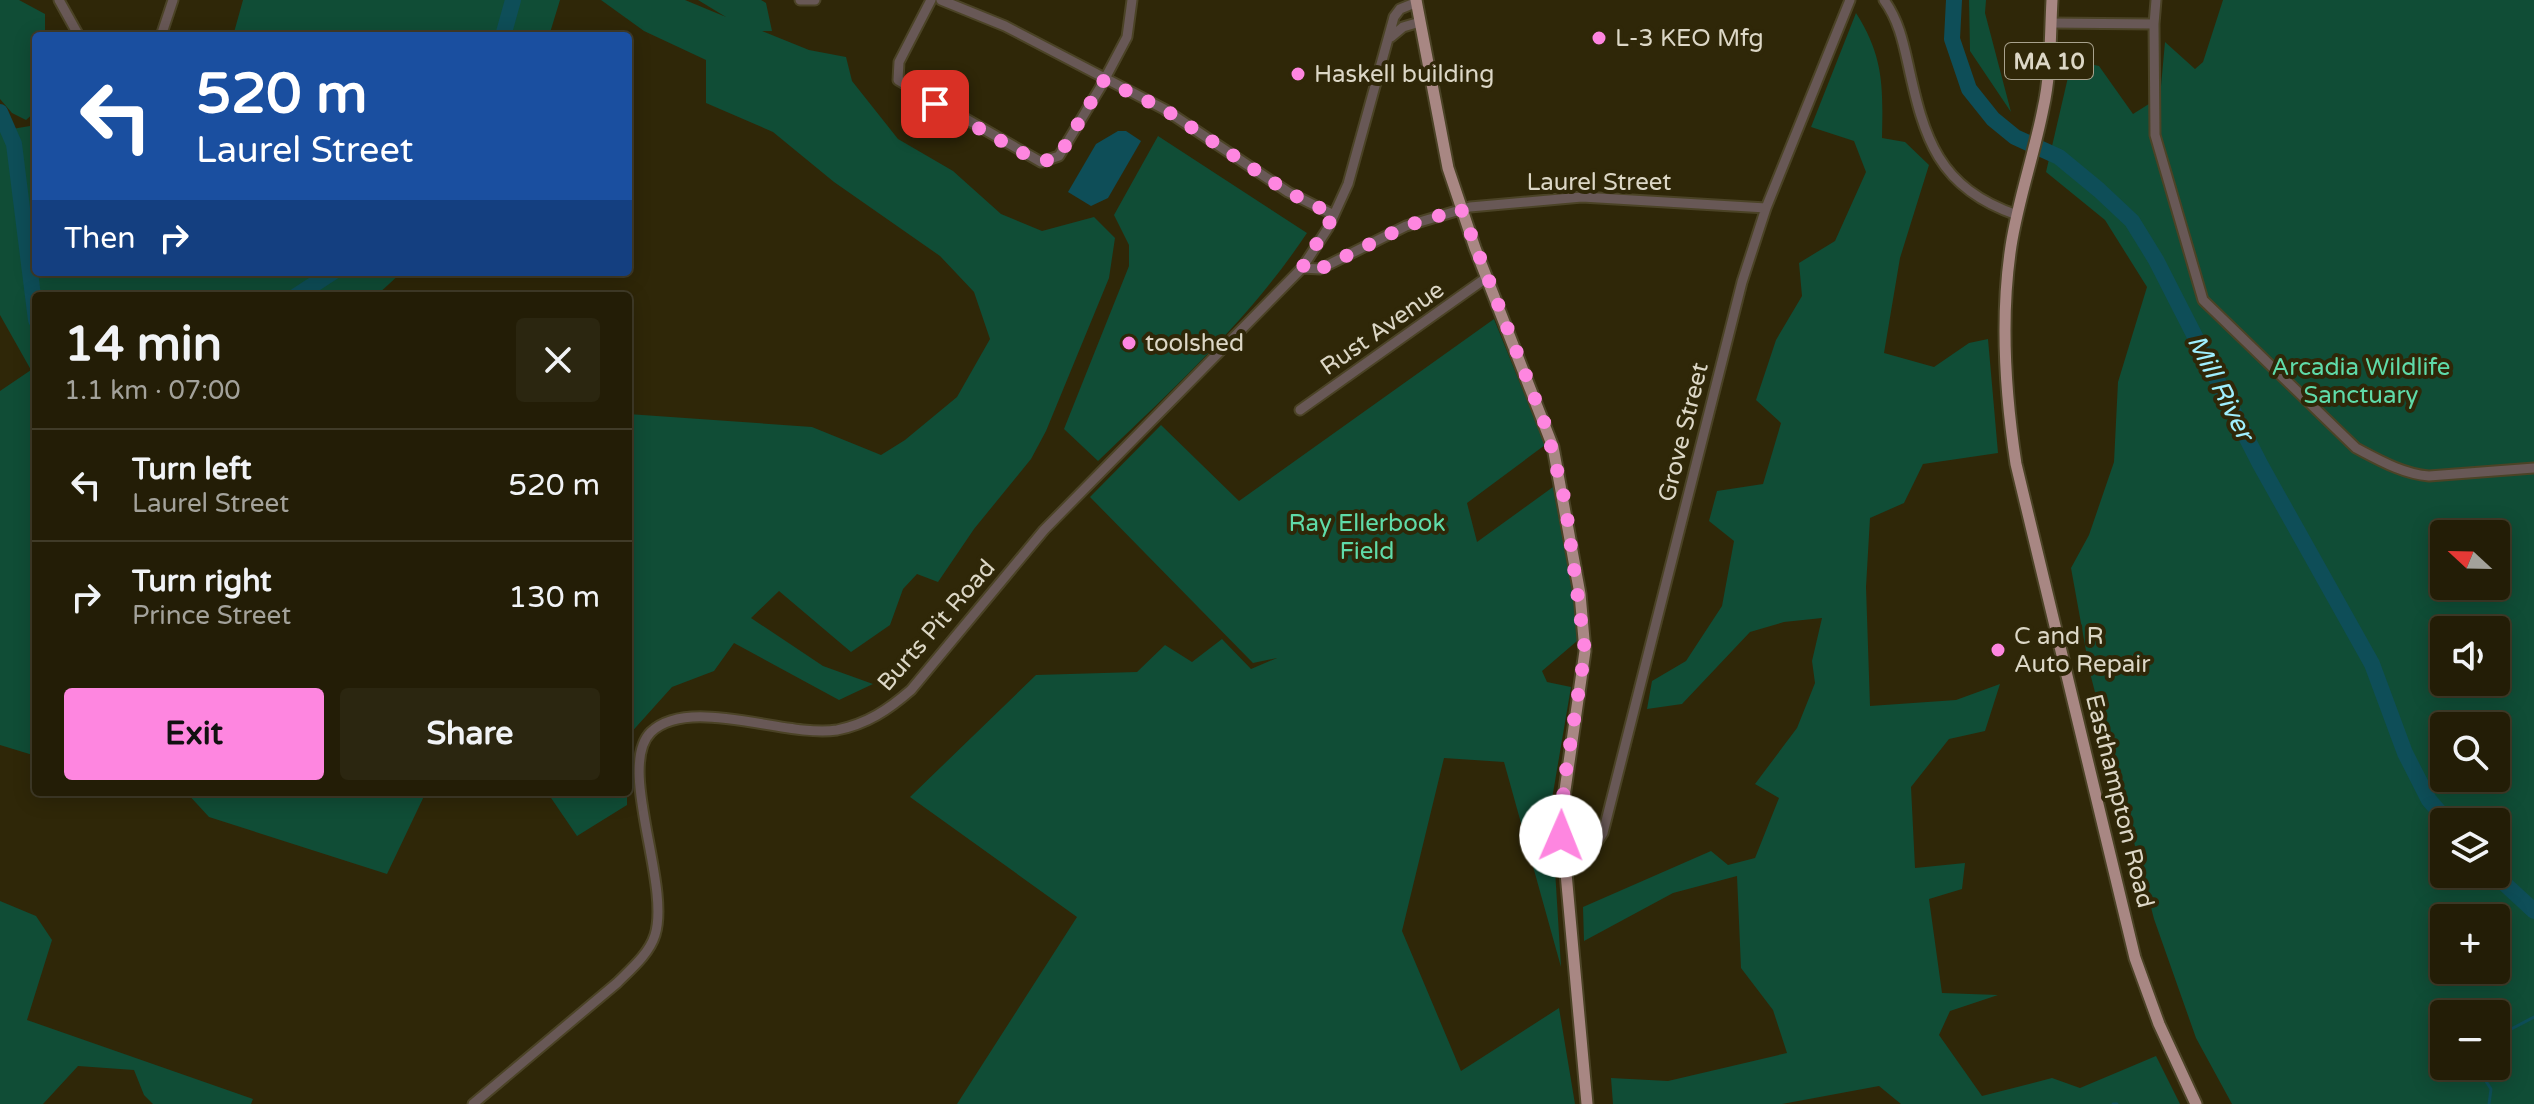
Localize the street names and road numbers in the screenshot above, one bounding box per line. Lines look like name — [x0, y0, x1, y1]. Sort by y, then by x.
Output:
road number: MA 10 — [2005, 43, 2093, 79]
street label: Laurel Street — [1526, 168, 1672, 197]
street label: Rust Avenue — [1315, 275, 1450, 382]
street label: Grove Street — [1652, 360, 1715, 505]
street label: Burts Pit Road — [871, 554, 1001, 697]
street label: Easthampton Road — [2079, 691, 2160, 911]

